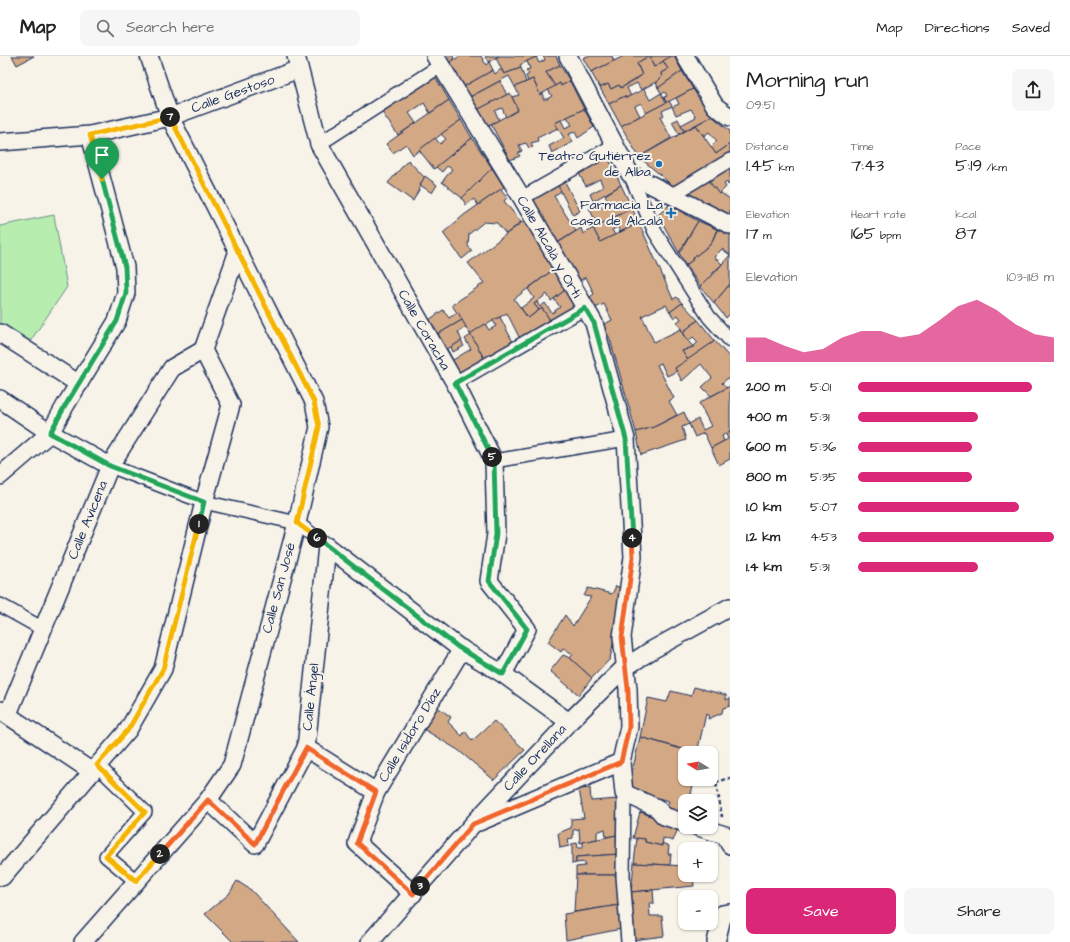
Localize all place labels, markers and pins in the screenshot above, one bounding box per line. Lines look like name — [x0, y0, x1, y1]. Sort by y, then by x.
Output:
pin: 7 — [160, 107, 180, 127]
pin — [85, 138, 119, 179]
place label: Teatro Gutiérrez de Alba — [539, 146, 651, 182]
marker: Teatro Gutiérrez de Alba — [654, 159, 664, 169]
place label: Farmacia La casa de Alcalá — [570, 195, 663, 231]
marker: Farmacia La casa de Alcalá — [666, 208, 676, 218]
pin: 5 — [482, 447, 502, 467]
pin: 1 — [189, 514, 209, 534]
pin: 6 — [307, 528, 327, 548]
pin: 4 — [622, 528, 642, 548]
pin: 2 — [150, 844, 170, 864]
pin: 3 — [410, 876, 430, 896]

